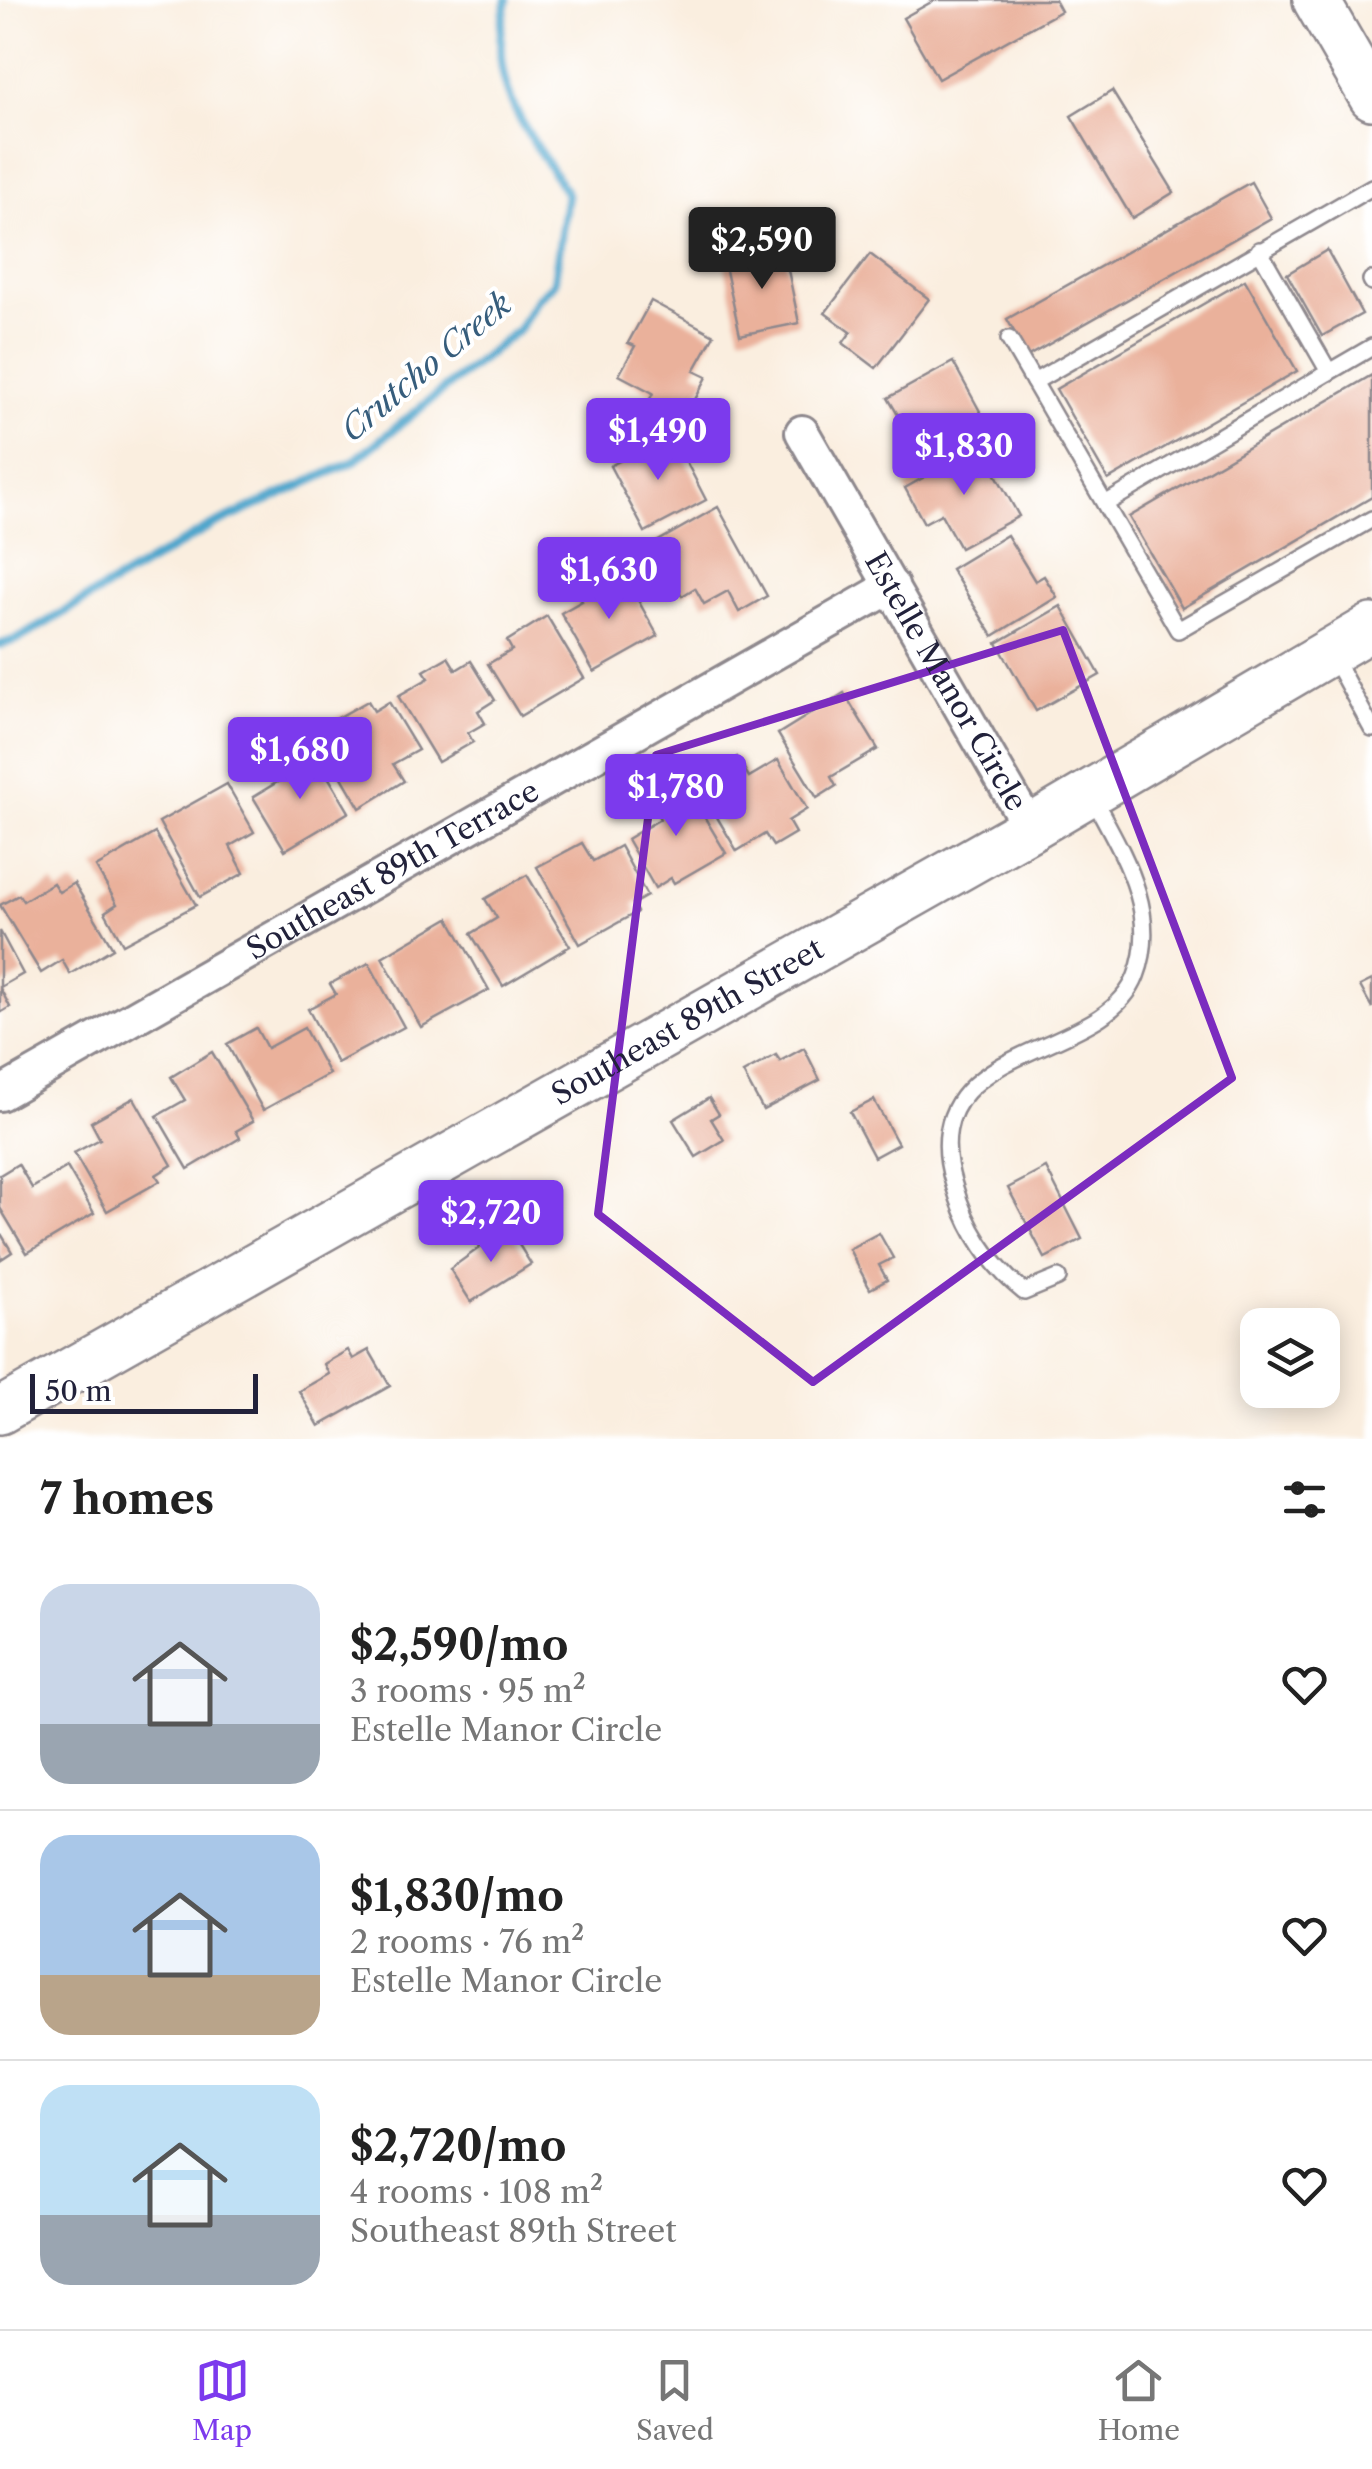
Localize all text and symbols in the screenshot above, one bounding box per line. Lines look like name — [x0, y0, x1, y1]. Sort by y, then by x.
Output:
pin: $2,590 — [681, 207, 843, 292]
text: $2,590 — [711, 220, 813, 259]
water label: Crutcho Creek — [332, 284, 519, 449]
pin: $1,490 — [577, 398, 739, 483]
text: $1,490 — [608, 411, 708, 450]
pin: $1,830 — [883, 413, 1045, 498]
text: $1,830 — [914, 426, 1014, 465]
pin: $1,630 — [528, 537, 690, 622]
street label: Estelle Manor Circle — [857, 545, 1035, 817]
text: $1,630 — [560, 550, 658, 589]
pin: $1,680 — [219, 717, 381, 802]
text: $1,680 — [250, 730, 350, 769]
pin: $1,780 — [595, 754, 757, 839]
text: $1,780 — [627, 767, 725, 806]
street label: Southeast 89th Terrace — [240, 772, 545, 968]
street label: Southeast 89th Street — [545, 930, 830, 1113]
pin: $2,720 — [410, 1180, 572, 1265]
text: $2,720 — [440, 1193, 542, 1232]
map controls — [1240, 1308, 1340, 1408]
button: layers — [1240, 1308, 1340, 1408]
scale bar — [30, 1369, 258, 1414]
text: 50 m — [45, 1374, 112, 1408]
icon: filters — [1277, 1472, 1332, 1527]
text: 7 homes — [40, 1473, 214, 1525]
text: $2,590/mo — [350, 1619, 568, 1671]
icon: home — [120, 1624, 240, 1744]
icon: heart — [1277, 1657, 1332, 1712]
text: 3 rooms · 95 m² — [350, 1671, 586, 1710]
text: Estelle Manor Circle — [350, 1710, 662, 1749]
text: $1,830/mo — [350, 1870, 564, 1922]
icon: home — [120, 1875, 240, 1995]
icon: heart — [1277, 1908, 1332, 1963]
text: 2 rooms · 76 m² — [350, 1922, 584, 1961]
text: Estelle Manor Circle — [350, 1961, 662, 2000]
text: $2,720/mo — [350, 2120, 566, 2172]
icon: home — [120, 2125, 240, 2245]
icon: heart — [1277, 2158, 1332, 2213]
text: 4 rooms · 108 m² — [350, 2172, 603, 2211]
text: Southeast 89th Street — [350, 2211, 677, 2250]
tab: Map — [192, 2353, 252, 2447]
tab: Saved — [636, 2353, 714, 2447]
tab: Home — [1098, 2353, 1180, 2447]

